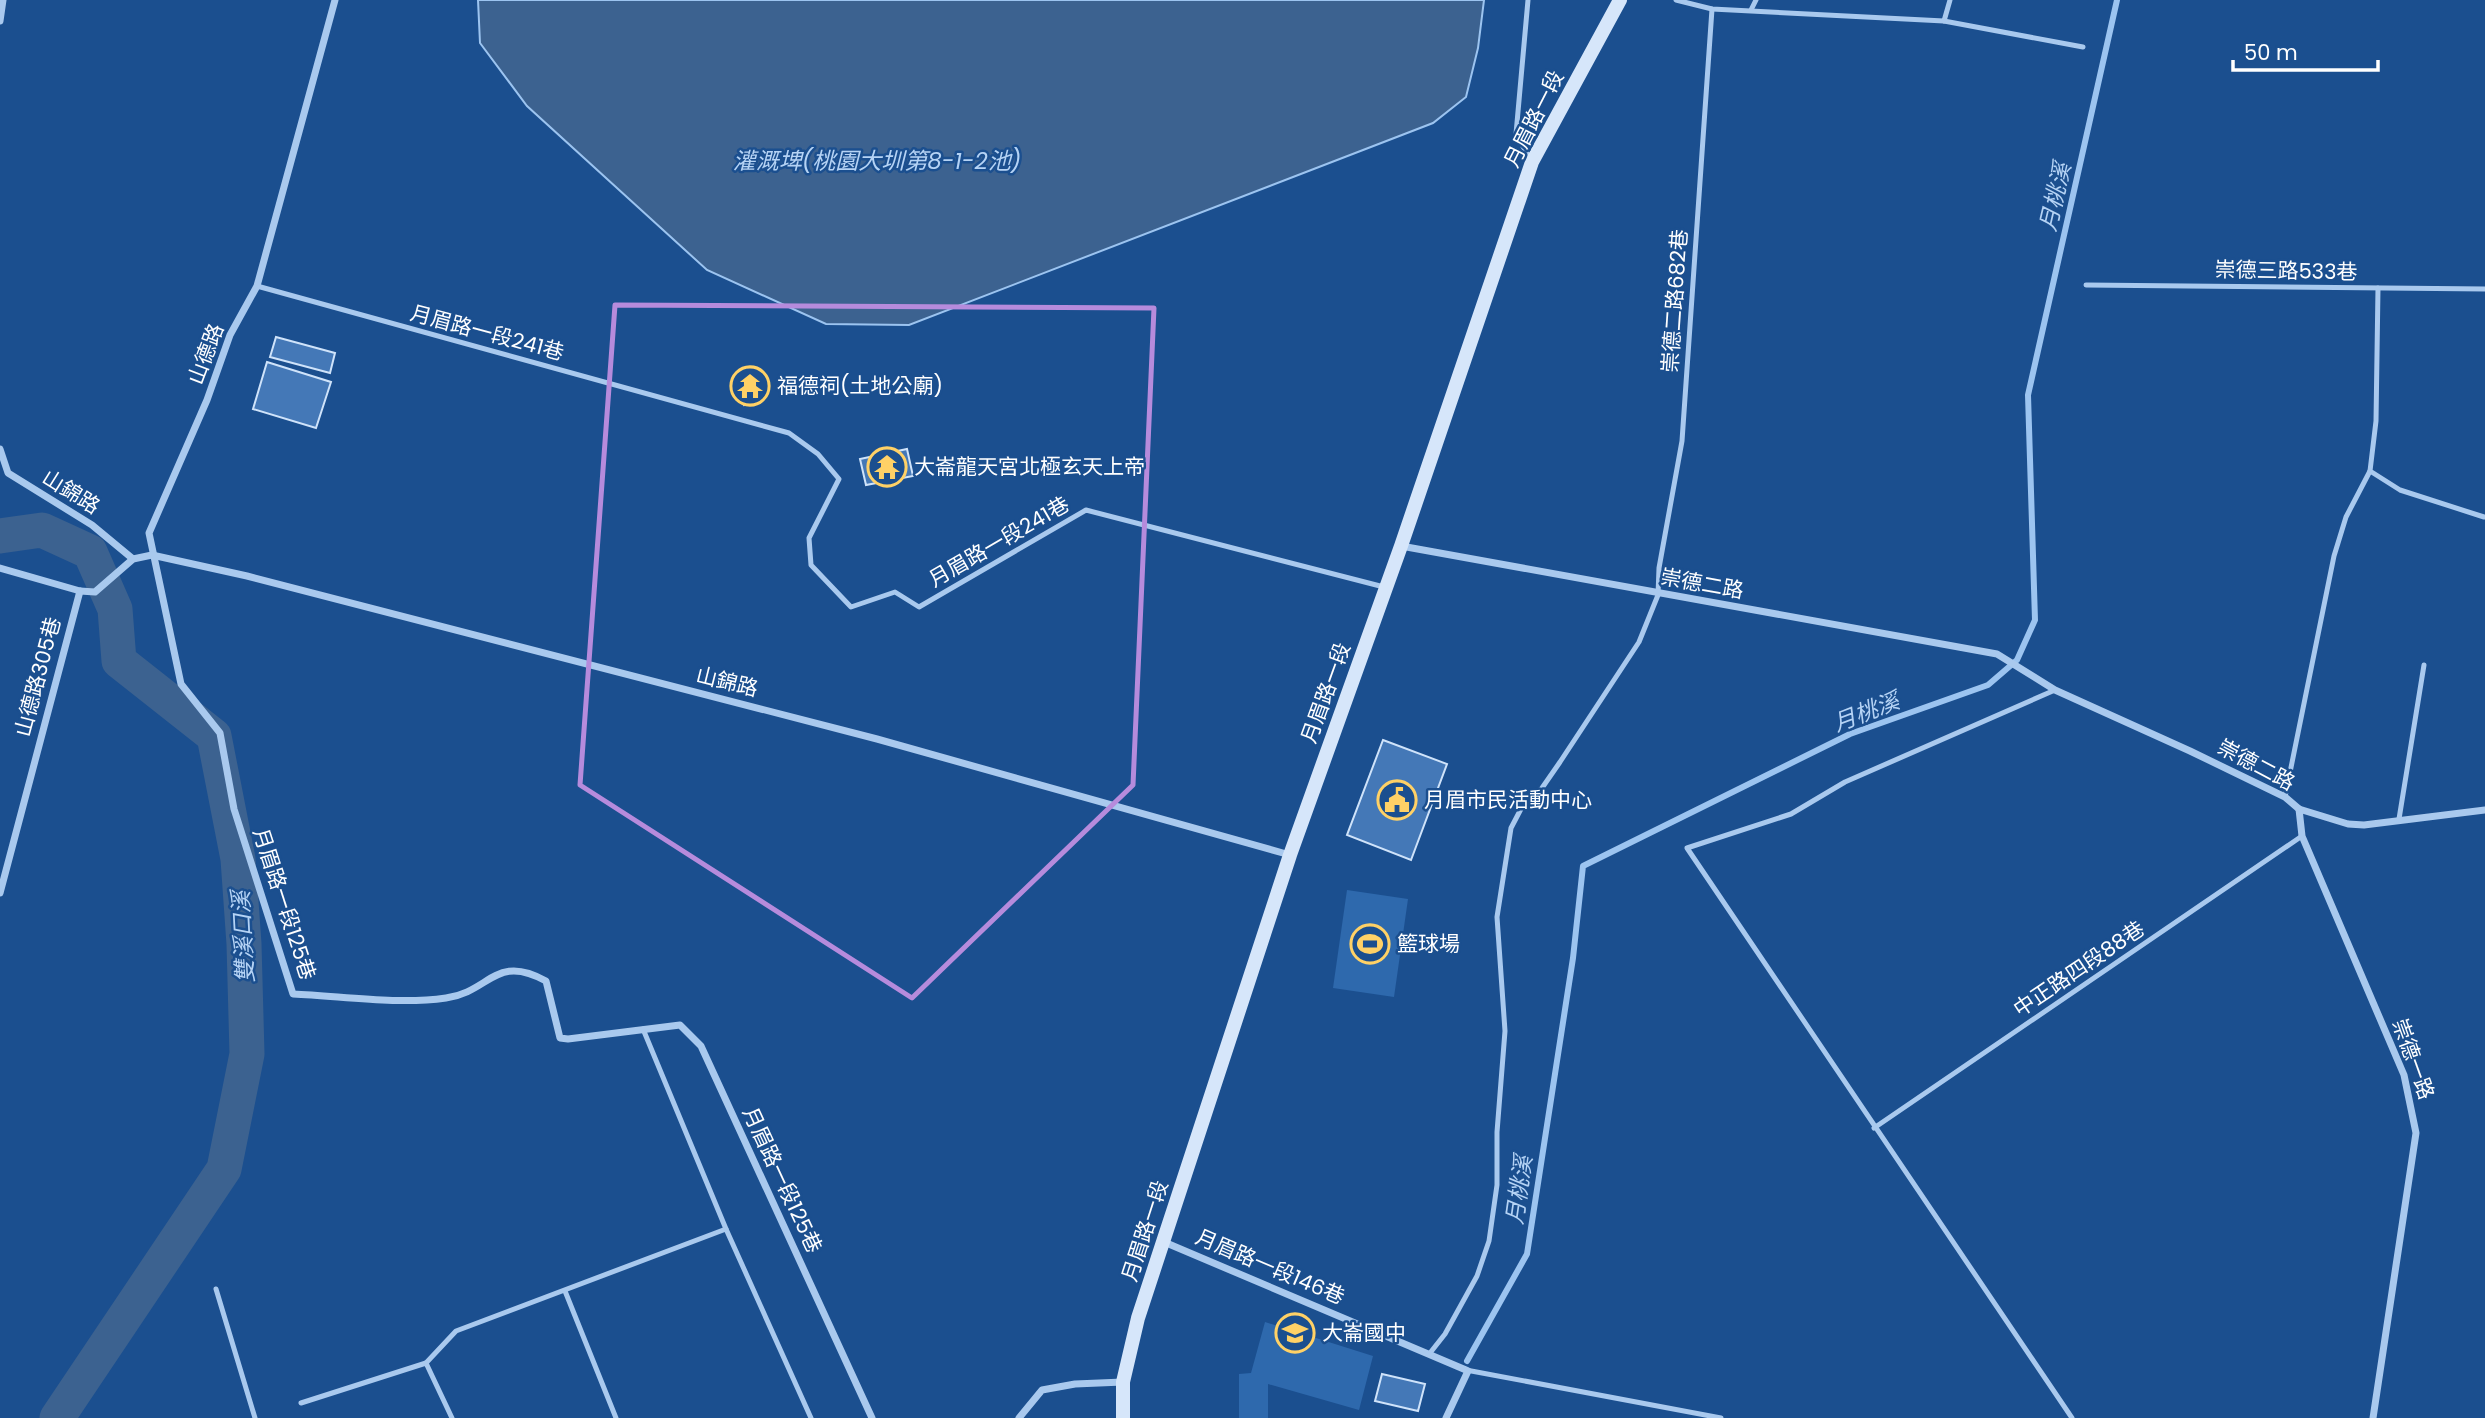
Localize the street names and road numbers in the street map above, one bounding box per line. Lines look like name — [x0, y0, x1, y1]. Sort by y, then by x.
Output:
street label: 月眉路一段 — [1497, 65, 1570, 172]
street label: 崇德二路682巷 — [1655, 228, 1694, 374]
street label: 崇德三路533巷 — [2214, 255, 2358, 286]
street label: 月眉路一段241巷 — [407, 298, 567, 367]
street label: 山德路 — [181, 319, 230, 388]
street label: 山錦路 — [37, 463, 106, 521]
street label: 月眉路一段241巷 — [923, 490, 1074, 594]
street label: 崇德二路 — [1658, 562, 1746, 605]
street label: 山德路305巷 — [8, 614, 67, 740]
street label: 月眉路一段 — [1294, 639, 1357, 747]
street label: 山錦路 — [693, 660, 761, 703]
street label: 崇德二路 — [2212, 732, 2300, 797]
street label: 月眉路一段125巷 — [246, 824, 323, 983]
street label: 中正路四段88巷 — [2007, 914, 2150, 1023]
street label: 崇德一路 — [2385, 1014, 2441, 1103]
street label: 月眉路一段125巷 — [736, 1102, 829, 1258]
street label: 月眉路一段 — [1115, 1176, 1175, 1285]
street label: 月眉路一段146巷 — [1191, 1222, 1349, 1311]

